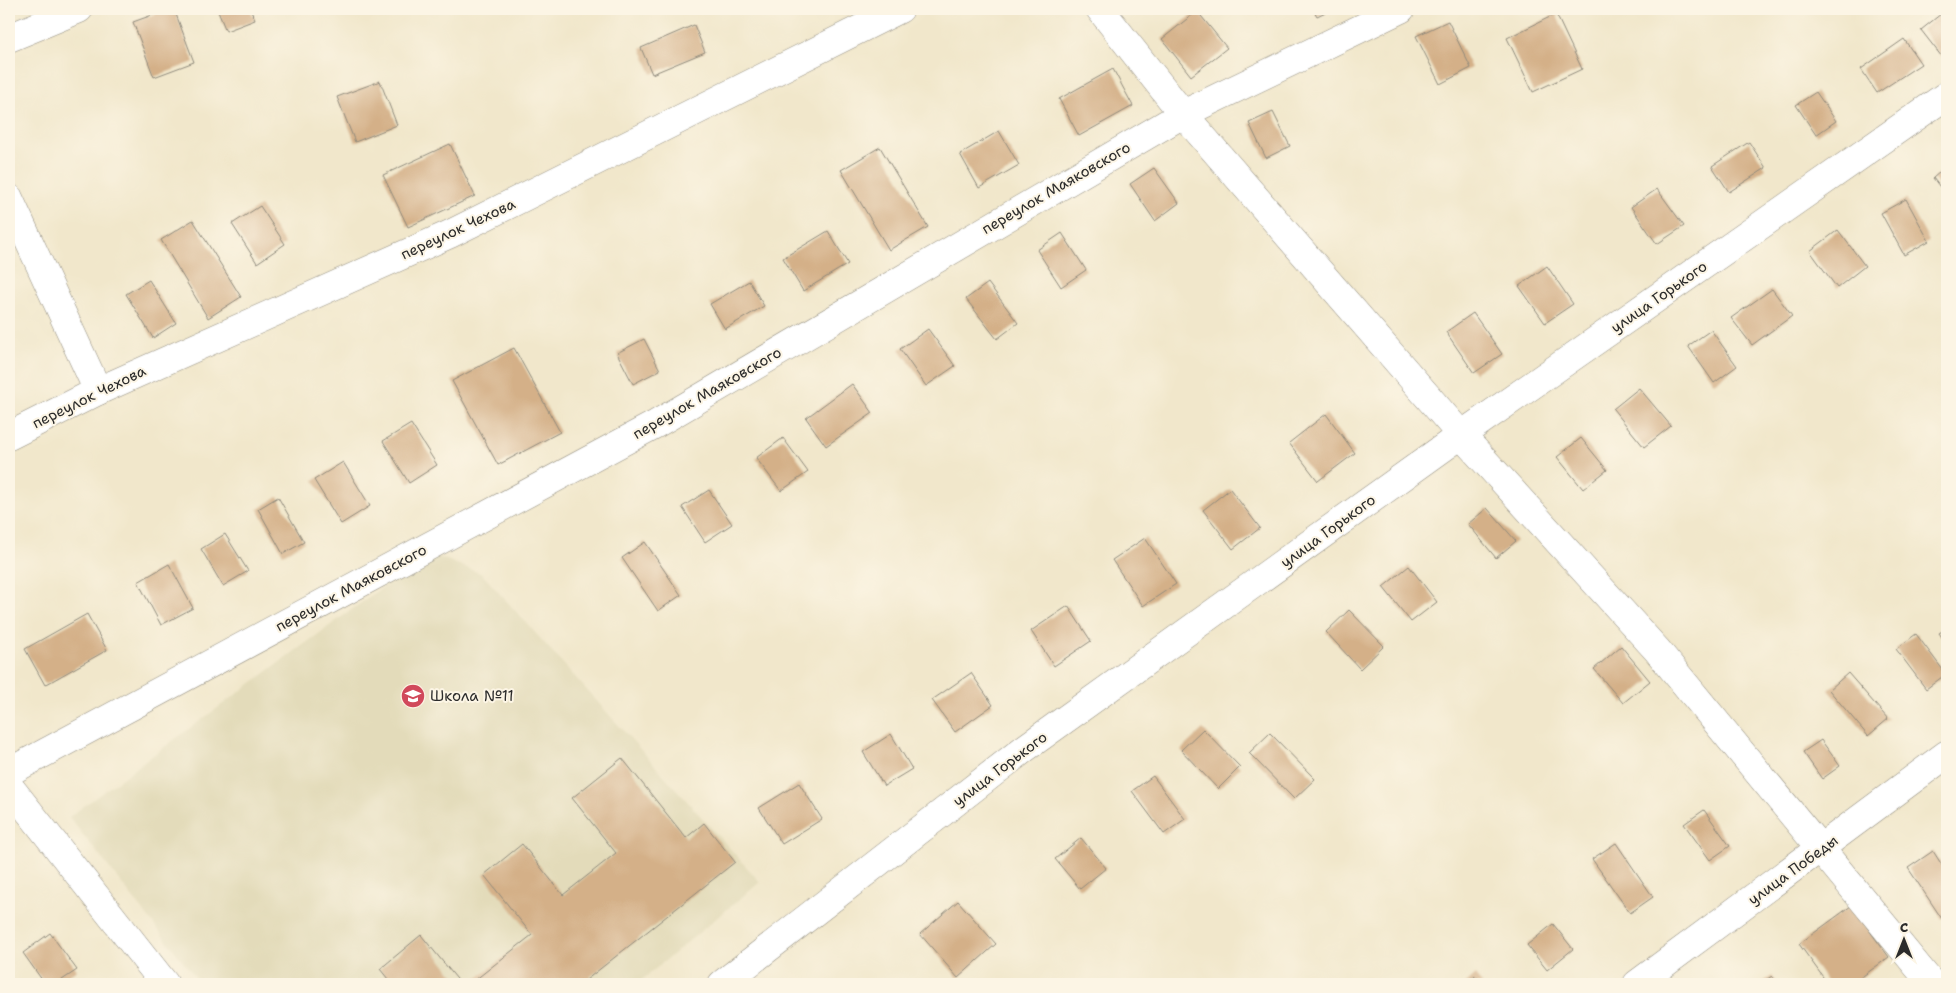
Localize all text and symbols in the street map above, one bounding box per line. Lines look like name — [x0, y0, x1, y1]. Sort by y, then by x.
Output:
street label: переулок Маяковского — [978, 137, 1134, 239]
street label: переулок Чехова — [398, 193, 519, 264]
street label: улица Горького — [1607, 256, 1711, 338]
street label: переулок Маяковского — [629, 342, 785, 444]
street label: переулок Чехова — [29, 361, 150, 433]
street label: улица Горького — [1276, 490, 1380, 572]
street label: переулок Маяковского — [272, 540, 430, 636]
school or university icon: Школа №11 — [400, 683, 426, 709]
place label: Школа №11 — [430, 686, 514, 706]
street label: улица Горького — [949, 727, 1051, 811]
street label: улица Победы — [1744, 831, 1842, 909]
north arrow — [1878, 916, 1928, 966]
text: С — [1900, 918, 1908, 936]

